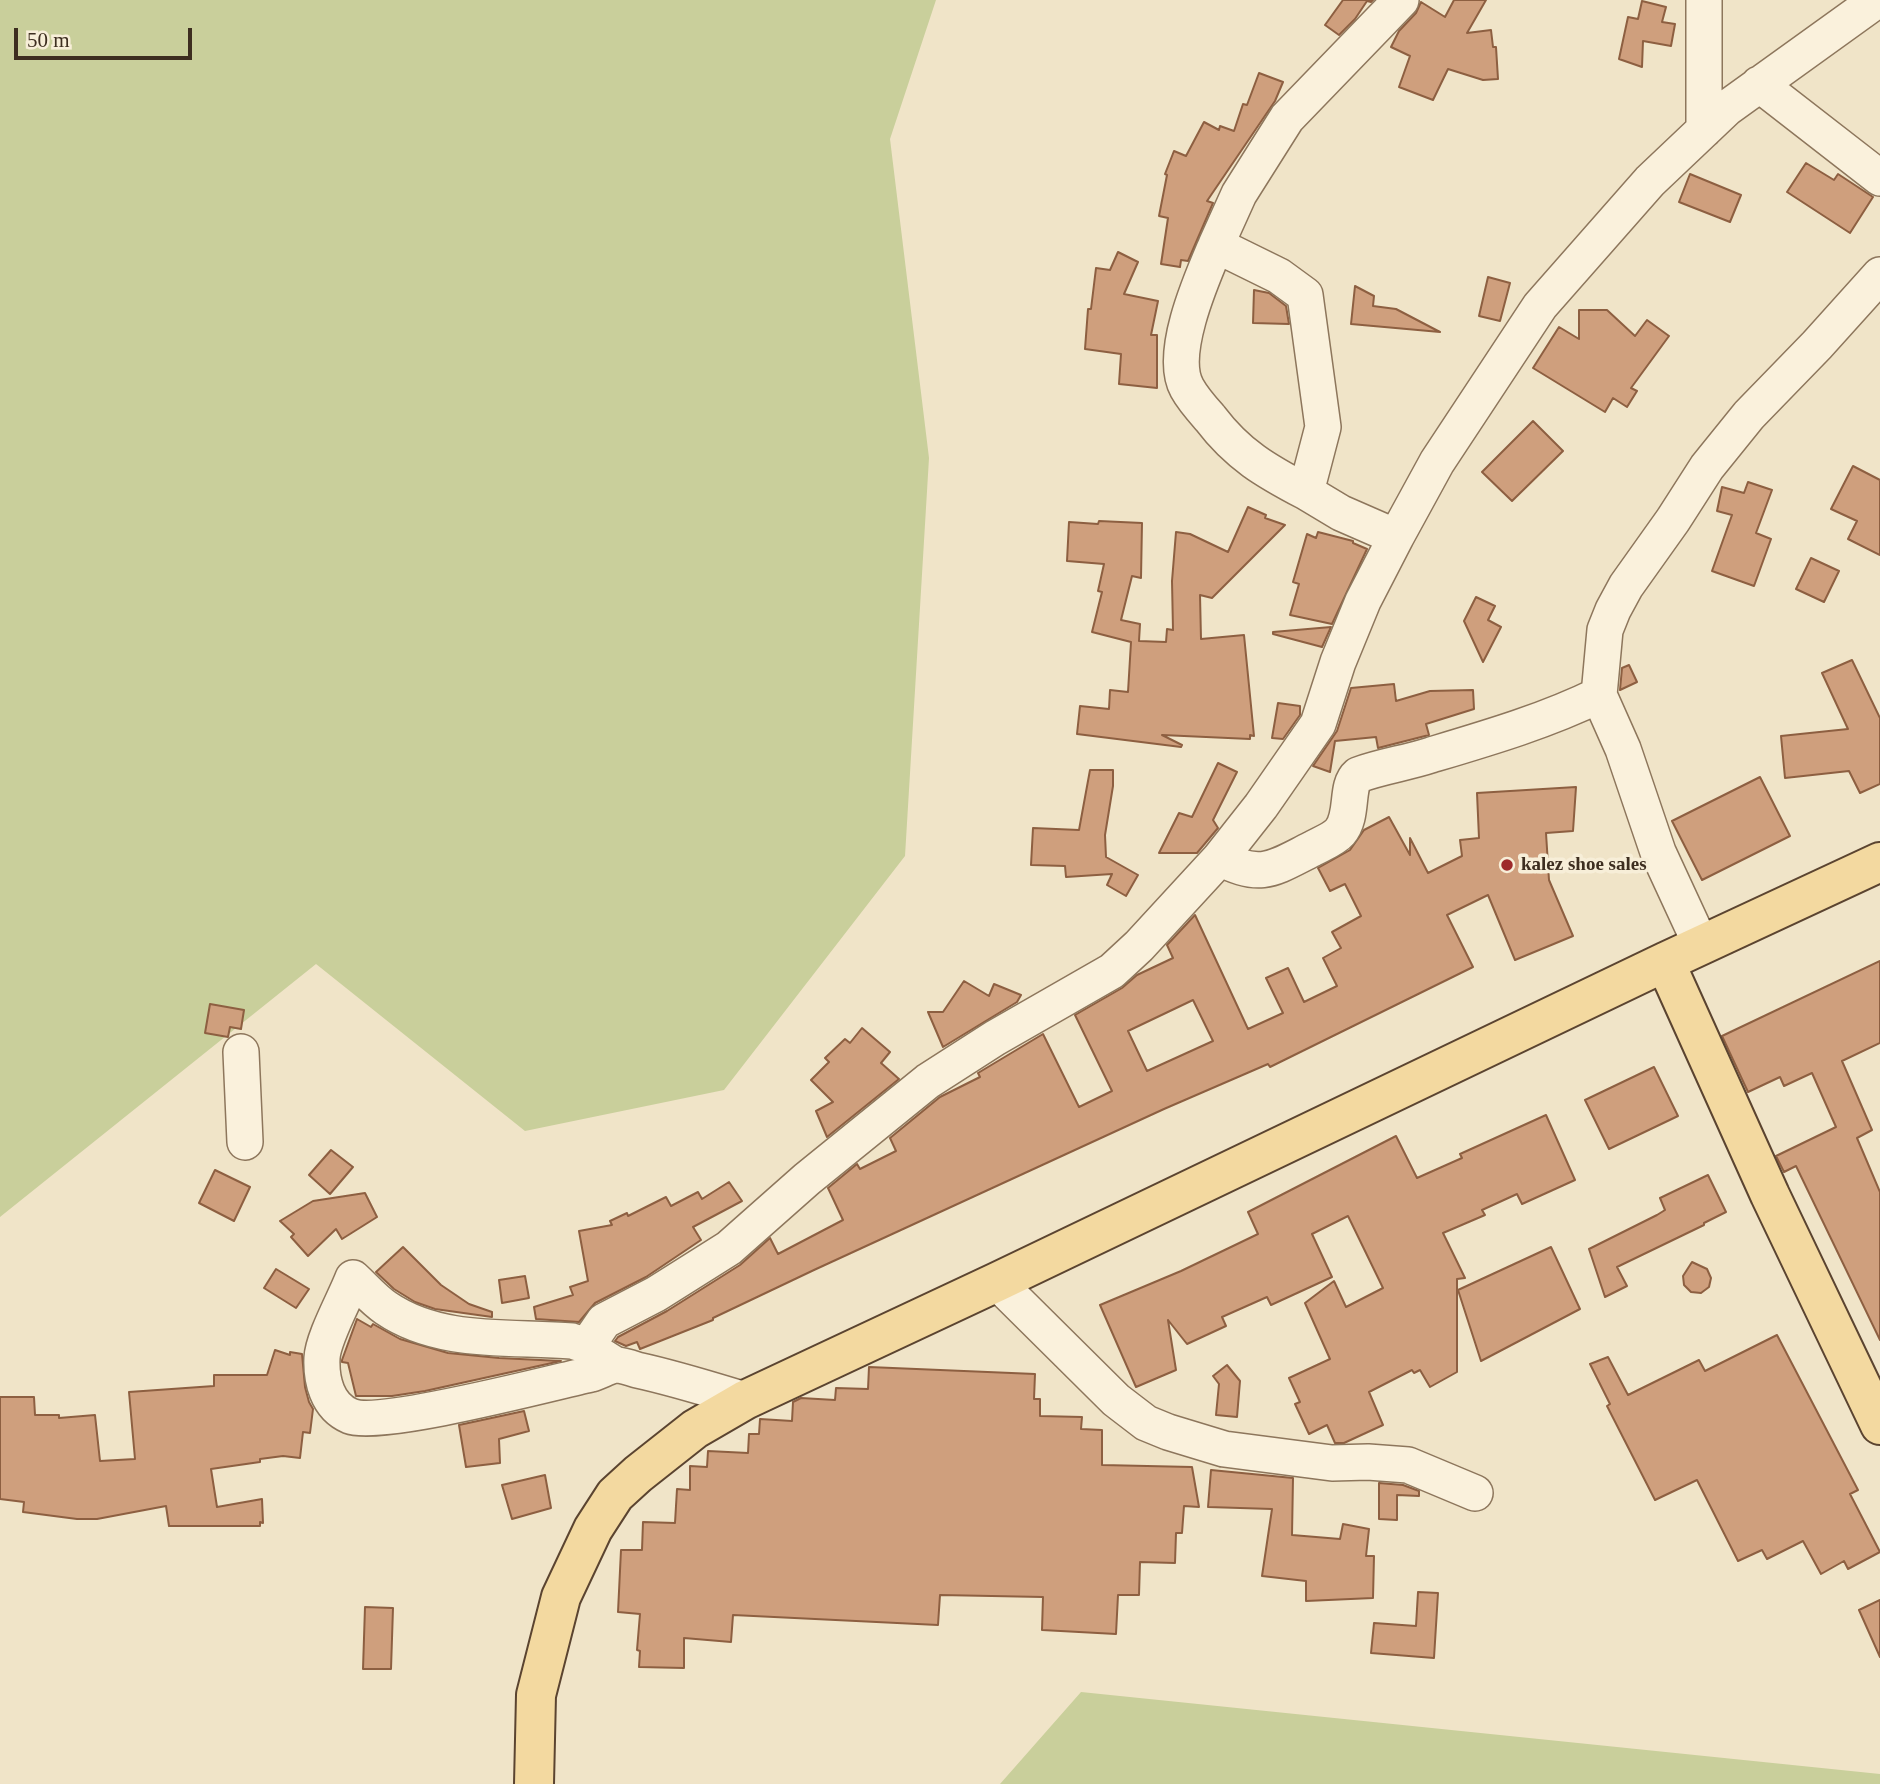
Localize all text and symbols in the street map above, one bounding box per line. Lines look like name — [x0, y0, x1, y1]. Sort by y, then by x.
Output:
scale bar — [18, 14, 196, 58]
text: 50 m — [27, 28, 70, 52]
place label: kalez shoe sales — [1521, 854, 1647, 876]
marker: kalez shoe sales — [1499, 857, 1515, 873]

